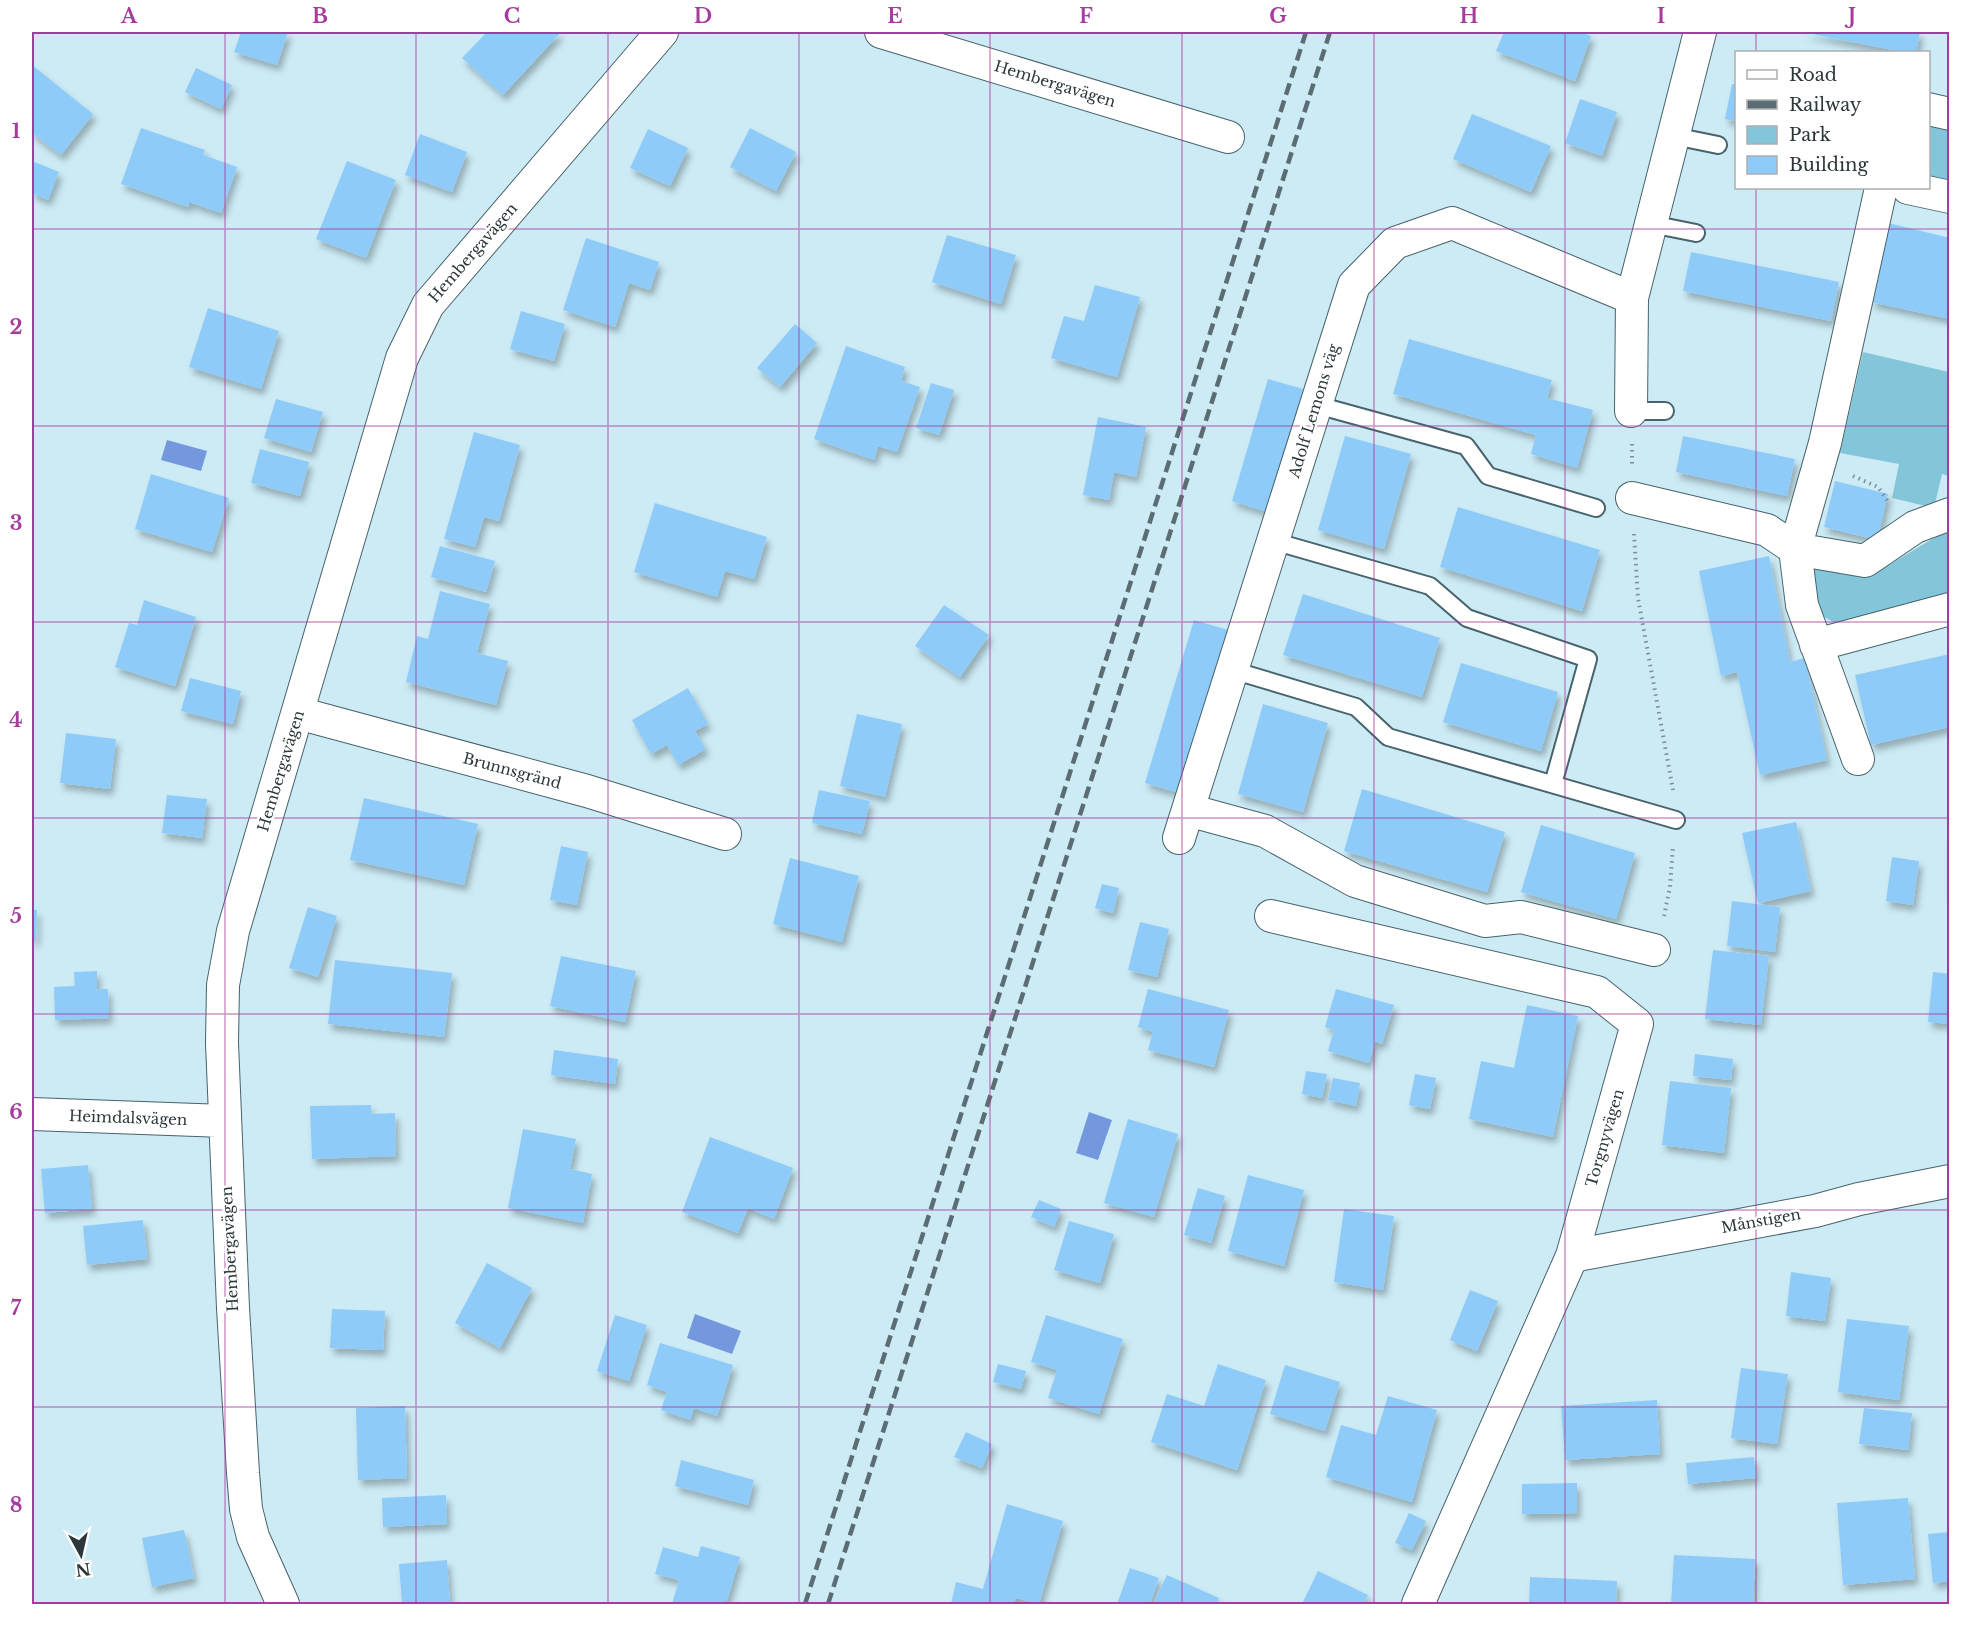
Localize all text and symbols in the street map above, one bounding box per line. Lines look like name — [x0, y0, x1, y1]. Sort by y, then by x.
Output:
text: A — [120, 4, 138, 28]
text: B — [312, 4, 328, 28]
text: C — [504, 4, 520, 28]
text: D — [694, 4, 712, 28]
text: E — [887, 4, 903, 28]
text: F — [1079, 4, 1093, 28]
text: G — [1269, 4, 1287, 28]
text: H — [1460, 4, 1479, 28]
text: I — [1657, 4, 1665, 28]
text: J — [1844, 4, 1856, 28]
legend — [1735, 51, 1930, 189]
street label: Hembergavägen — [992, 56, 1118, 111]
text: Road — [1789, 64, 1837, 86]
text: Railway — [1789, 94, 1862, 116]
text: 1 — [12, 119, 21, 143]
text: Park — [1789, 124, 1831, 146]
text: Building — [1789, 154, 1868, 176]
street label: Hembergavägen — [424, 199, 521, 306]
text: 2 — [9, 315, 23, 339]
street label: Adolf Lemons väg — [1284, 340, 1343, 481]
text: 3 — [10, 511, 22, 535]
text: 4 — [9, 708, 23, 732]
street label: Hembergavägen — [253, 708, 308, 834]
street label: Brunnsgränd — [461, 748, 563, 793]
text: 5 — [10, 904, 22, 928]
street label: Torgnyvägen — [1581, 1087, 1628, 1189]
text: 6 — [9, 1100, 23, 1124]
street label: Heimdalsvägen — [69, 1106, 188, 1129]
street label: Hembergavägen — [217, 1186, 242, 1312]
street label: Månstigen — [1720, 1204, 1802, 1237]
text: 7 — [11, 1296, 22, 1320]
text: 8 — [10, 1493, 22, 1517]
north arrow — [51, 1525, 111, 1585]
text: N — [74, 1559, 92, 1581]

